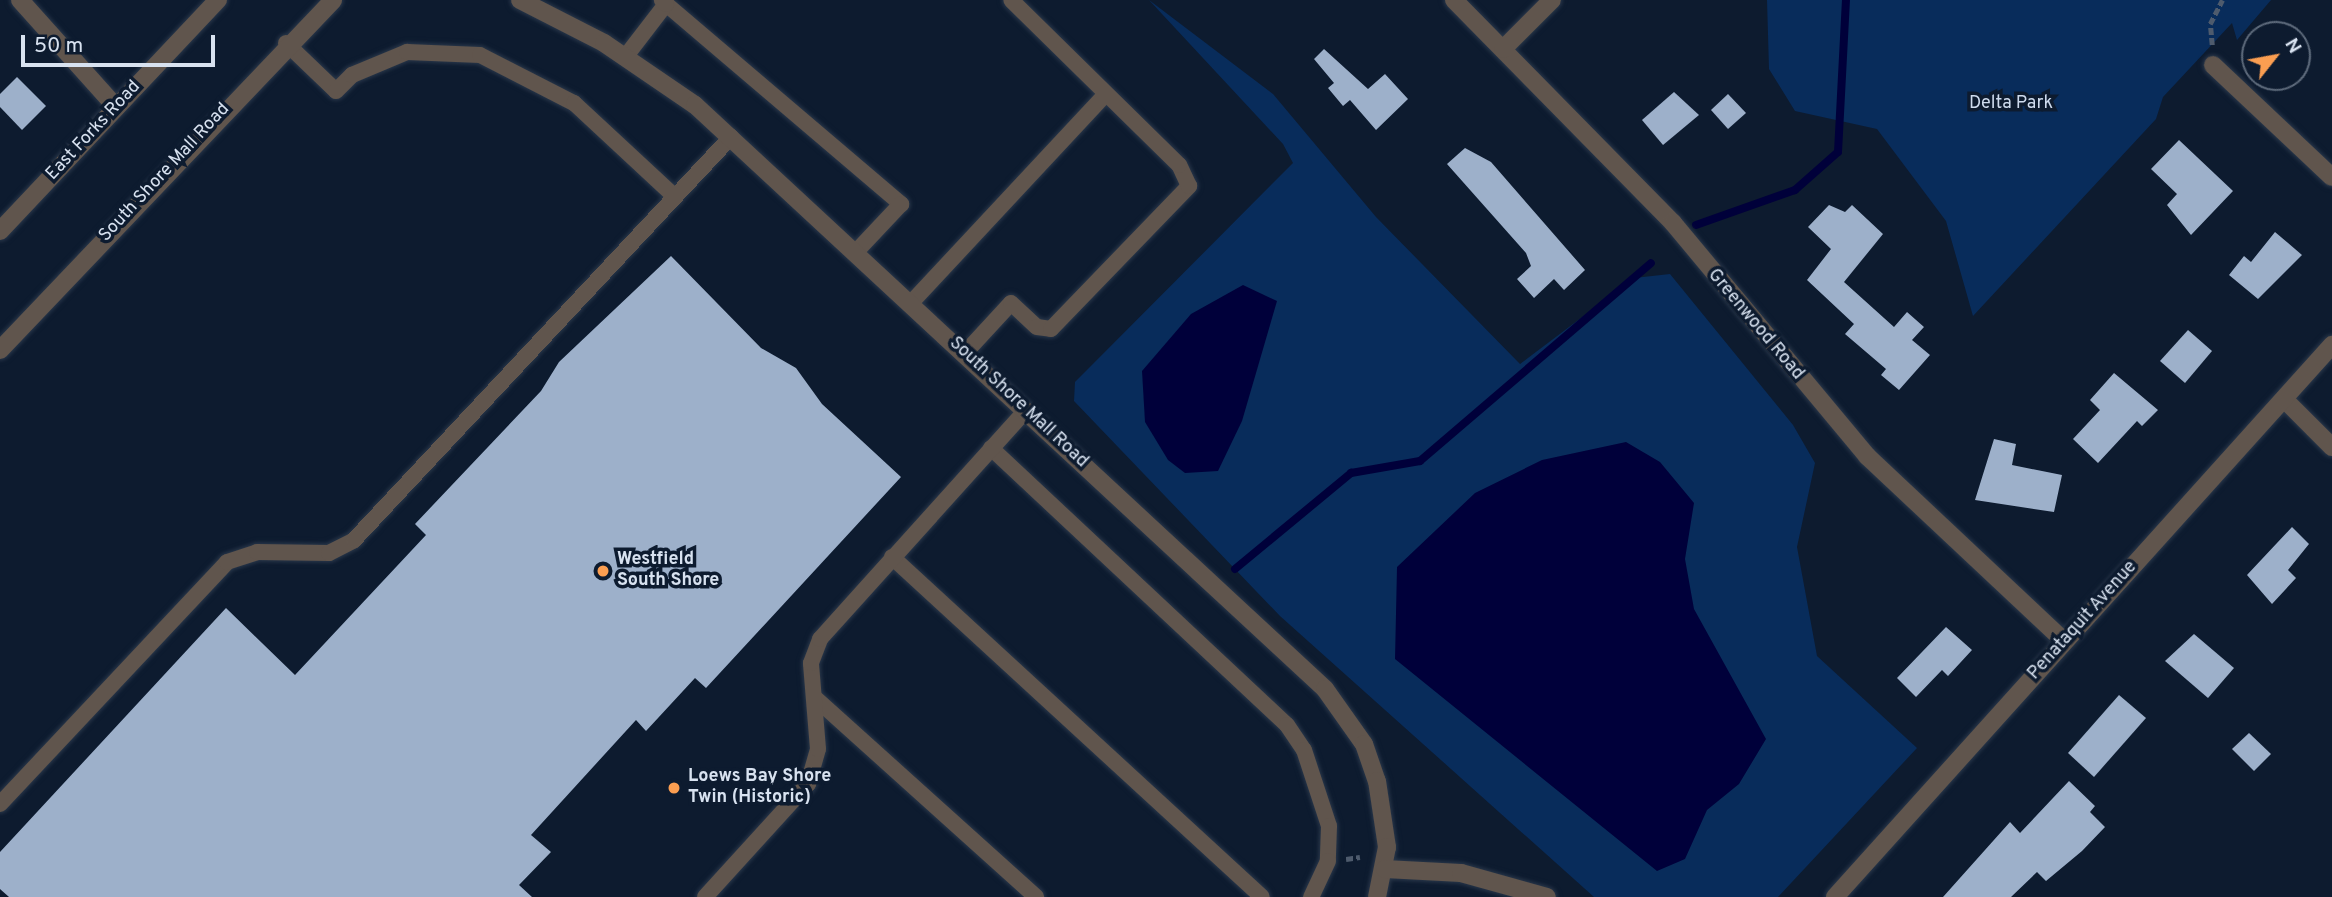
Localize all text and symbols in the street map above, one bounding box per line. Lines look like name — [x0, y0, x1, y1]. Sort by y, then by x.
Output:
scale bar — [24, 21, 219, 65]
north arrow — [2241, 21, 2311, 91]
text: 50 m — [34, 33, 83, 60]
text: N — [2278, 34, 2306, 58]
street label: East Forks Road — [42, 77, 146, 185]
park label: Delta Park — [1969, 93, 2053, 115]
street label: South Shore Mall Road — [95, 99, 235, 247]
street label: Greenwood Road — [1702, 265, 1808, 385]
street label: South Shore Mall Road — [944, 333, 1092, 473]
place label: Westfield South Shore — [617, 550, 719, 592]
street label: Penataquit Avenue — [2024, 557, 2142, 685]
marker: Westfield South Shore — [595, 563, 611, 579]
place label: Loews Bay Shore Twin (Historic) — [688, 767, 831, 810]
marker: Loews Bay Shore Twin (Historic) — [666, 780, 682, 796]

